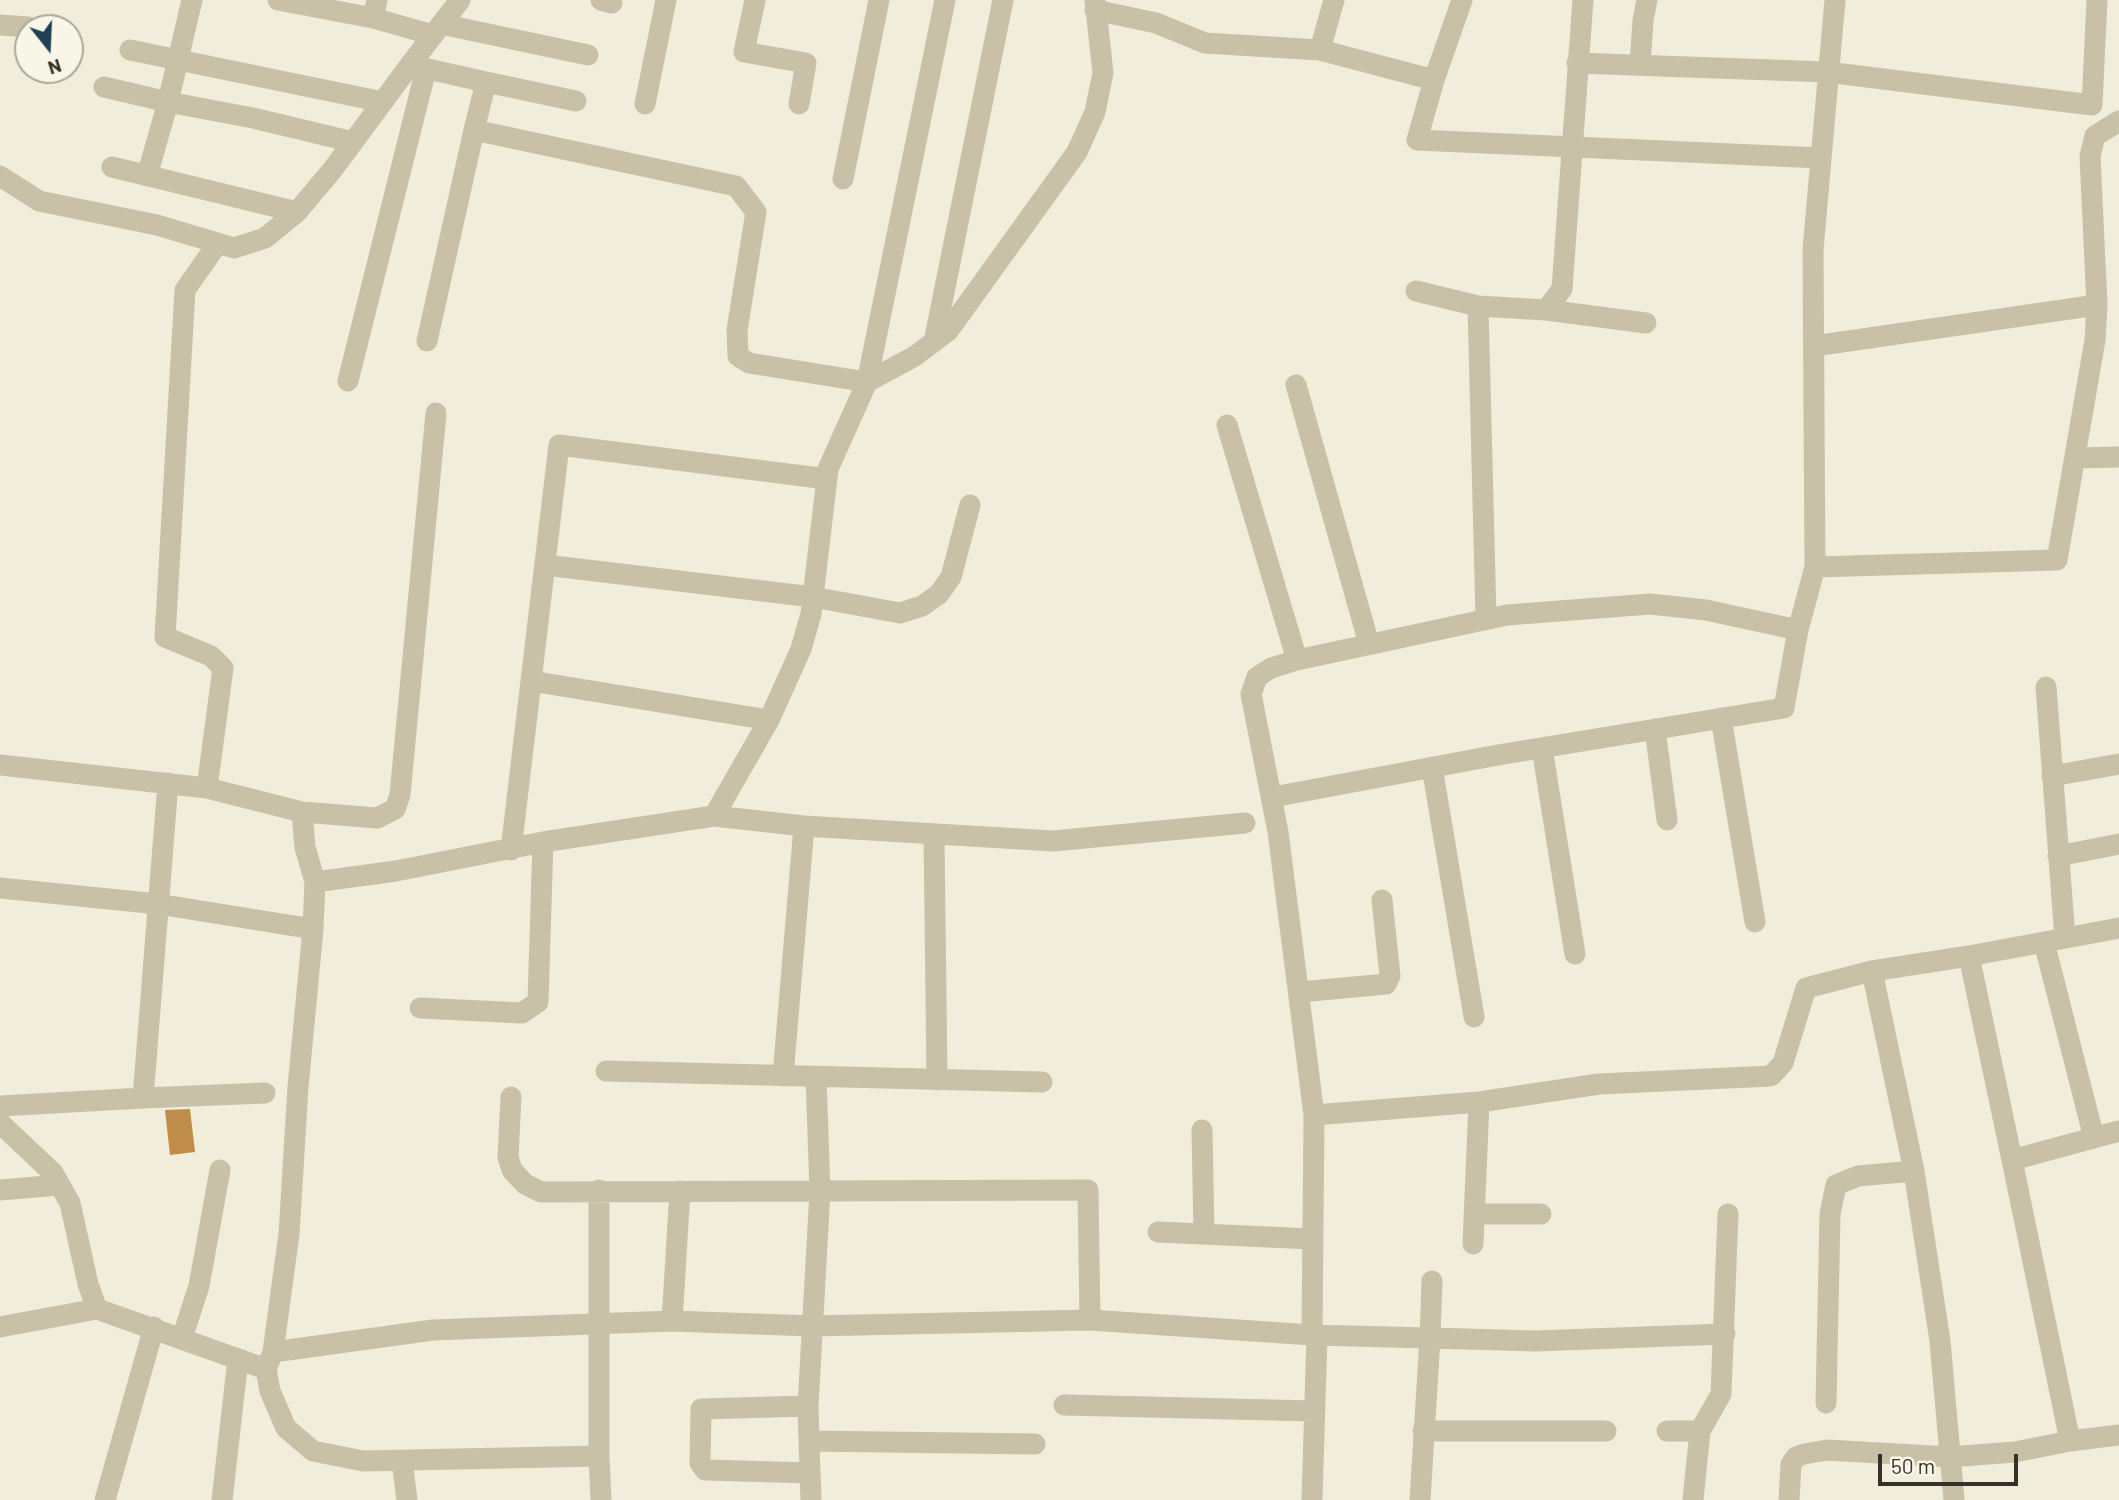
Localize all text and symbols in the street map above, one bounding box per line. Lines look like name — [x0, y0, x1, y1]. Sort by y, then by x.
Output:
north arrow — [14, 14, 84, 84]
text: N — [45, 55, 65, 80]
scale bar — [1881, 1440, 2021, 1484]
text: 50 m — [1891, 1453, 1935, 1478]

